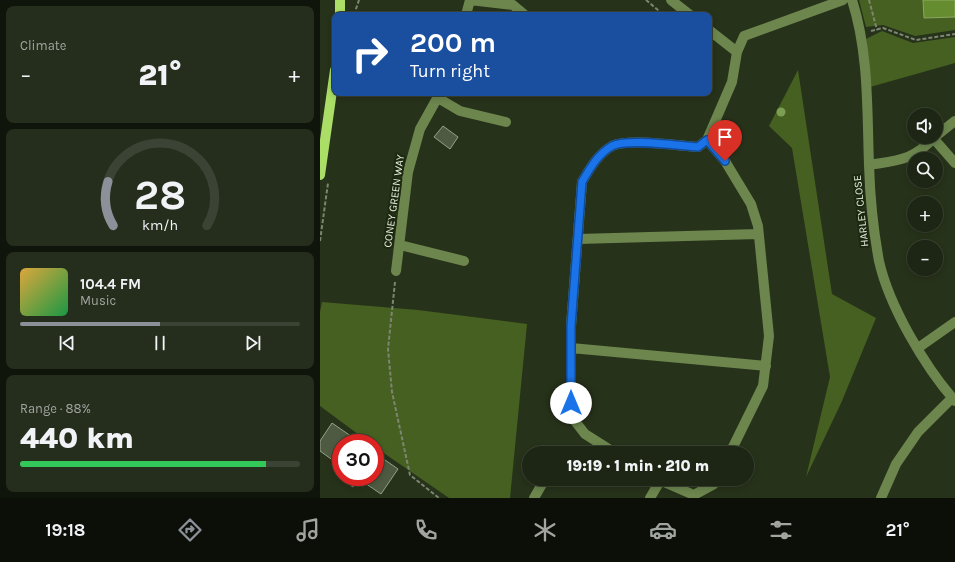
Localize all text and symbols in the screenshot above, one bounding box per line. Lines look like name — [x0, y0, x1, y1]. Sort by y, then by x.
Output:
text: 200 m — [410, 26, 496, 59]
icon: right — [344, 28, 396, 80]
text: Climate — [20, 38, 66, 53]
text: 21° — [138, 57, 182, 93]
text: Turn right — [410, 60, 490, 82]
text: − — [20, 62, 32, 88]
text: + — [288, 62, 300, 88]
map controls — [907, 108, 943, 276]
button: sound — [907, 108, 943, 144]
pin — [708, 120, 742, 161]
icon: arrive — [714, 126, 736, 148]
button: search — [907, 152, 943, 188]
street label: CONEY GREEN WAY — [381, 154, 407, 248]
text: 28 — [134, 170, 186, 218]
street label: HARLEY CLOSE — [851, 174, 871, 248]
button: + — [907, 196, 943, 232]
text: km/h — [142, 216, 178, 233]
button: − — [907, 240, 943, 276]
text: 104.4 FM — [80, 275, 141, 293]
text: Music — [80, 293, 116, 308]
icon: previous — [56, 332, 78, 354]
icon: pause — [149, 332, 171, 354]
icon: next — [242, 332, 264, 354]
position arrow — [550, 382, 592, 424]
text: Range · 88% — [20, 401, 91, 416]
text: 440 km — [20, 420, 134, 456]
speed limit sign: 30 — [332, 434, 384, 486]
text: 19:19 · 1 min · 210 m — [567, 457, 709, 475]
icon: directions — [176, 516, 204, 544]
icon: music — [294, 516, 322, 544]
icon: phone — [412, 516, 440, 544]
icon: climate — [531, 516, 559, 544]
icon: car — [649, 516, 677, 544]
icon: filters — [767, 516, 795, 544]
text: 19:18 — [45, 519, 85, 541]
text: 21° — [886, 519, 910, 541]

